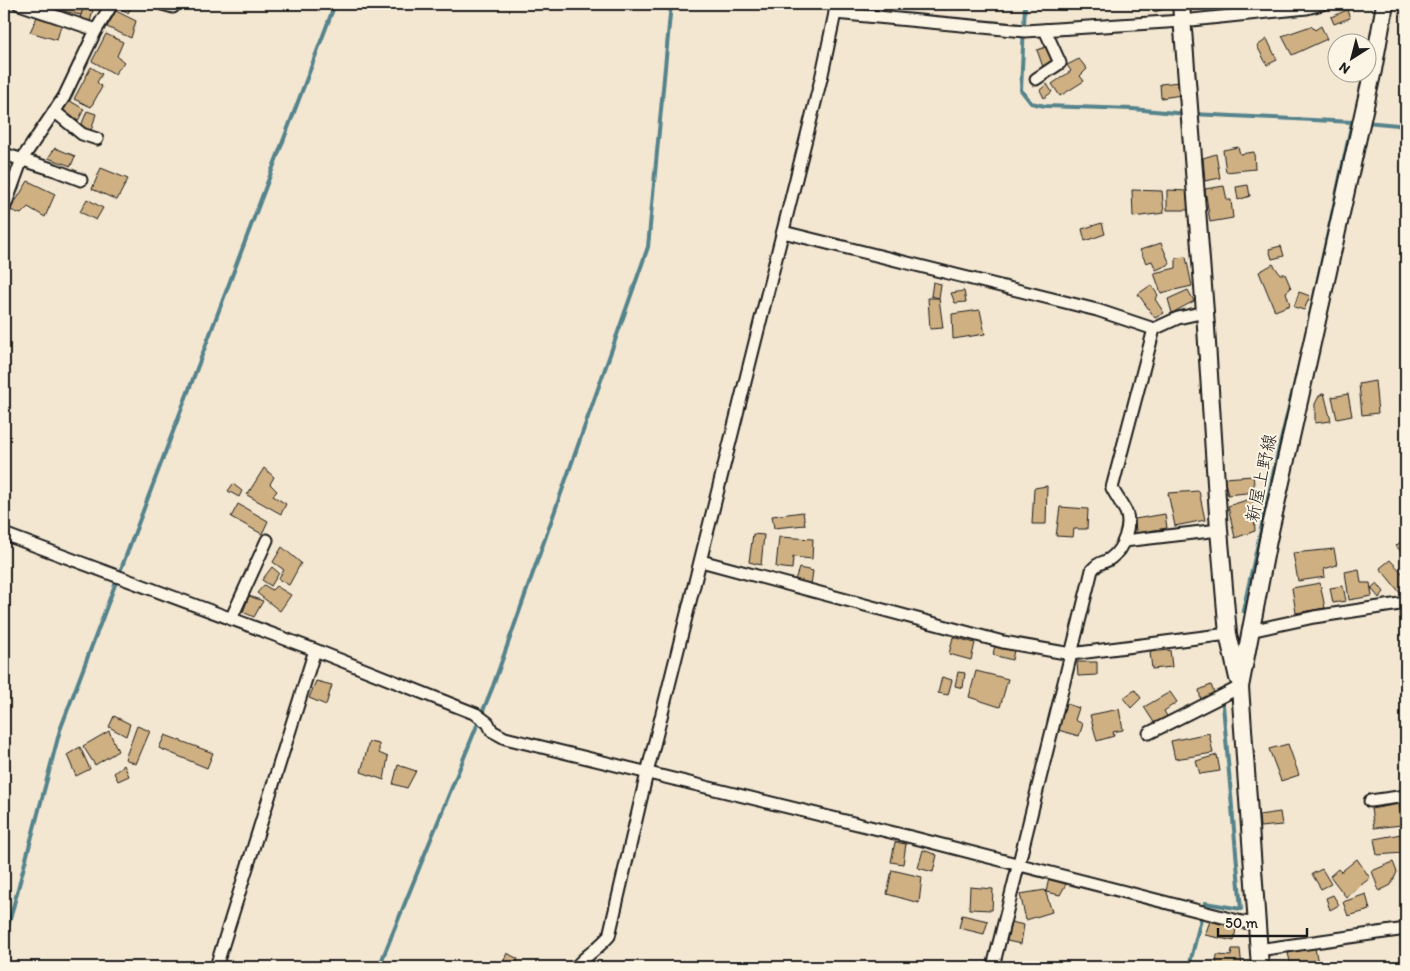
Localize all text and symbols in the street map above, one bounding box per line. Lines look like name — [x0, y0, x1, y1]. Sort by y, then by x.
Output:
north arrow — [1328, 32, 1378, 82]
text: N — [1336, 58, 1353, 78]
street label: 新屋上野線 — [1241, 432, 1281, 524]
scale bar — [1218, 906, 1306, 938]
text: 50 m — [1225, 914, 1258, 932]

